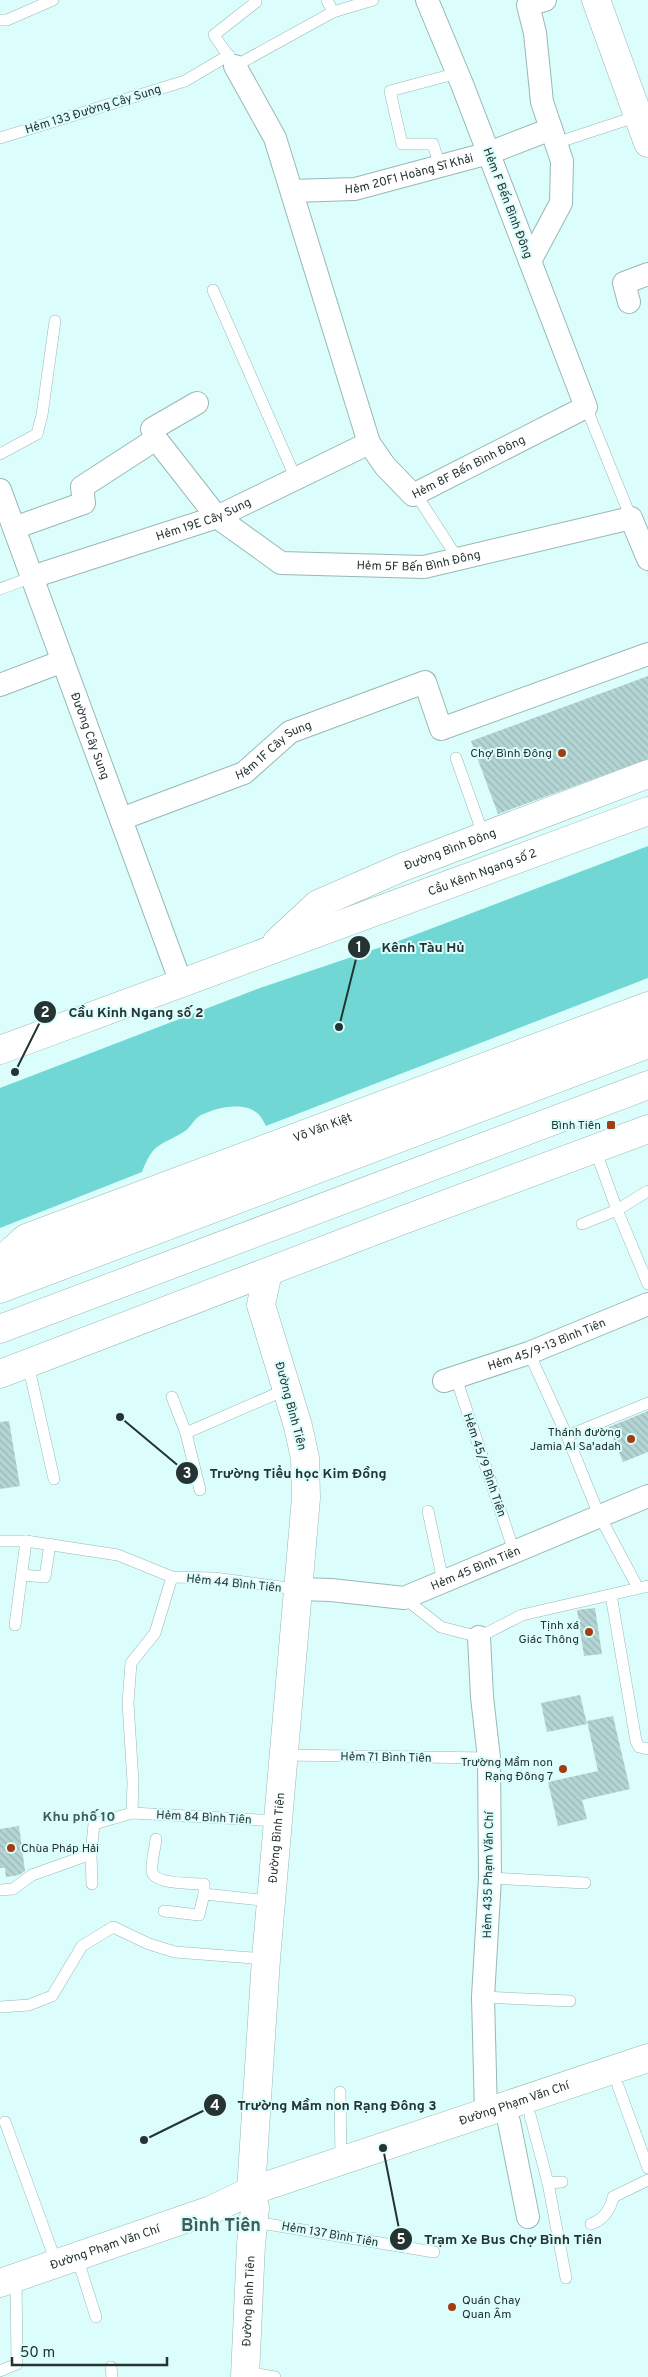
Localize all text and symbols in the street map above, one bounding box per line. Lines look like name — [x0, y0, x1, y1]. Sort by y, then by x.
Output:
street label: Hẻm 133 Đường Cây Sung — [23, 82, 163, 138]
street label: Hẻm F Bến Bình Đông — [479, 146, 536, 261]
street label: Hẻm 20F1 Hoàng Sĩ Khải — [344, 151, 475, 198]
street label: Hẻm 8F Bến Bình Đông — [410, 432, 528, 503]
street label: Hẻm 19E Cây Sung — [154, 495, 254, 545]
street label: Hẻm 5F Bến Bình Đông — [356, 547, 482, 576]
street label: Đường Cây Sung — [66, 690, 113, 782]
street label: Hẻm 1F Cây Sung — [233, 718, 314, 784]
place label: Chợ Bình Đông — [470, 746, 552, 762]
marker: Chợ Bình Đông — [556, 747, 568, 759]
street label: Đường Bình Đông — [402, 825, 499, 875]
street label: Cầu Kênh Ngang số 2 — [426, 846, 539, 900]
callout: Kênh Tàu Hủ — [346, 932, 475, 961]
text: 1 — [356, 939, 362, 958]
text: Kênh Tàu Hủ — [381, 940, 465, 957]
callout: Cầu Kinh Ngang số 2 — [33, 997, 213, 1026]
text: 2 — [40, 1004, 50, 1023]
text: Cầu Kinh Ngang số 2 — [68, 1005, 204, 1022]
street label: Võ Văn Kiệt — [291, 1110, 355, 1147]
place label: Bình Tiên — [551, 1118, 601, 1134]
marker: Bình Tiên — [605, 1119, 617, 1131]
street label: Hẻm 45/9-13 Bình Tiên — [486, 1315, 608, 1375]
street label: Đường Bình Tiên — [271, 1360, 310, 1452]
street label: Hẻm 45/9 Bình Tiên — [459, 1411, 509, 1519]
place label: Thánh đường Jamia Al Sa'adah — [530, 1425, 621, 1455]
marker: Thánh đường Jamia Al Sa'adah — [625, 1433, 637, 1445]
callout: Trường Tiểu học Kim Đồng — [175, 1459, 397, 1488]
text: 3 — [183, 1465, 192, 1484]
text: Trường Tiểu học Kim Đồng — [209, 1465, 387, 1483]
street label: Hẻm 45 Bình Tiên — [429, 1543, 523, 1595]
street label: Hẻm 44 Bình Tiên — [185, 1571, 282, 1597]
place label: Tịnh xá Giác Thông — [519, 1618, 579, 1648]
marker: Tịnh xá Giác Thông — [583, 1626, 595, 1638]
street label: Hẻm 71 Bình Tiên — [340, 1749, 432, 1767]
place label: Trường Mầm non Rạng Đông 7 — [461, 1755, 553, 1785]
marker: Trường Mầm non Rạng Đông 7 — [557, 1763, 569, 1775]
street label: Đường Bình Tiên — [266, 1792, 289, 1884]
street label: Hẻm 84 Bình Tiên — [156, 1808, 252, 1828]
district label: Khu phố 10 — [43, 1809, 115, 1826]
street label: Hẻm 435 Phạm Văn Chí — [480, 1811, 498, 1939]
place label: Chùa Pháp Hải — [21, 1841, 99, 1857]
marker: Chùa Pháp Hải — [5, 1842, 17, 1854]
street label: Đường Phạm Văn Chí — [457, 2078, 572, 2130]
callout: Trường Mầm non Rạng Đông 3 — [202, 2090, 447, 2119]
text: 4 — [210, 2097, 220, 2116]
text: Trường Mầm non Rạng Đông 3 — [237, 2098, 437, 2115]
district label: Bình Tiên — [181, 2215, 261, 2238]
street label: Hẻm 137 Bình Tiên — [280, 2219, 380, 2251]
street label: Đường Phạm Văn Chí — [48, 2221, 163, 2274]
callout: Trạm Xe Bus Chợ Bình Tiên — [389, 2224, 612, 2253]
text: 5 — [396, 2231, 406, 2250]
text: Trạm Xe Bus Chợ Bình Tiên — [424, 2232, 602, 2249]
street label: Đường Bình Tiên — [239, 2255, 259, 2347]
place label: Quán Chay Quan Âm — [462, 2293, 521, 2323]
marker: Quán Chay Quan Âm — [446, 2301, 458, 2313]
scale bar — [12, 2334, 168, 2366]
text: 50 m — [20, 2344, 55, 2363]

